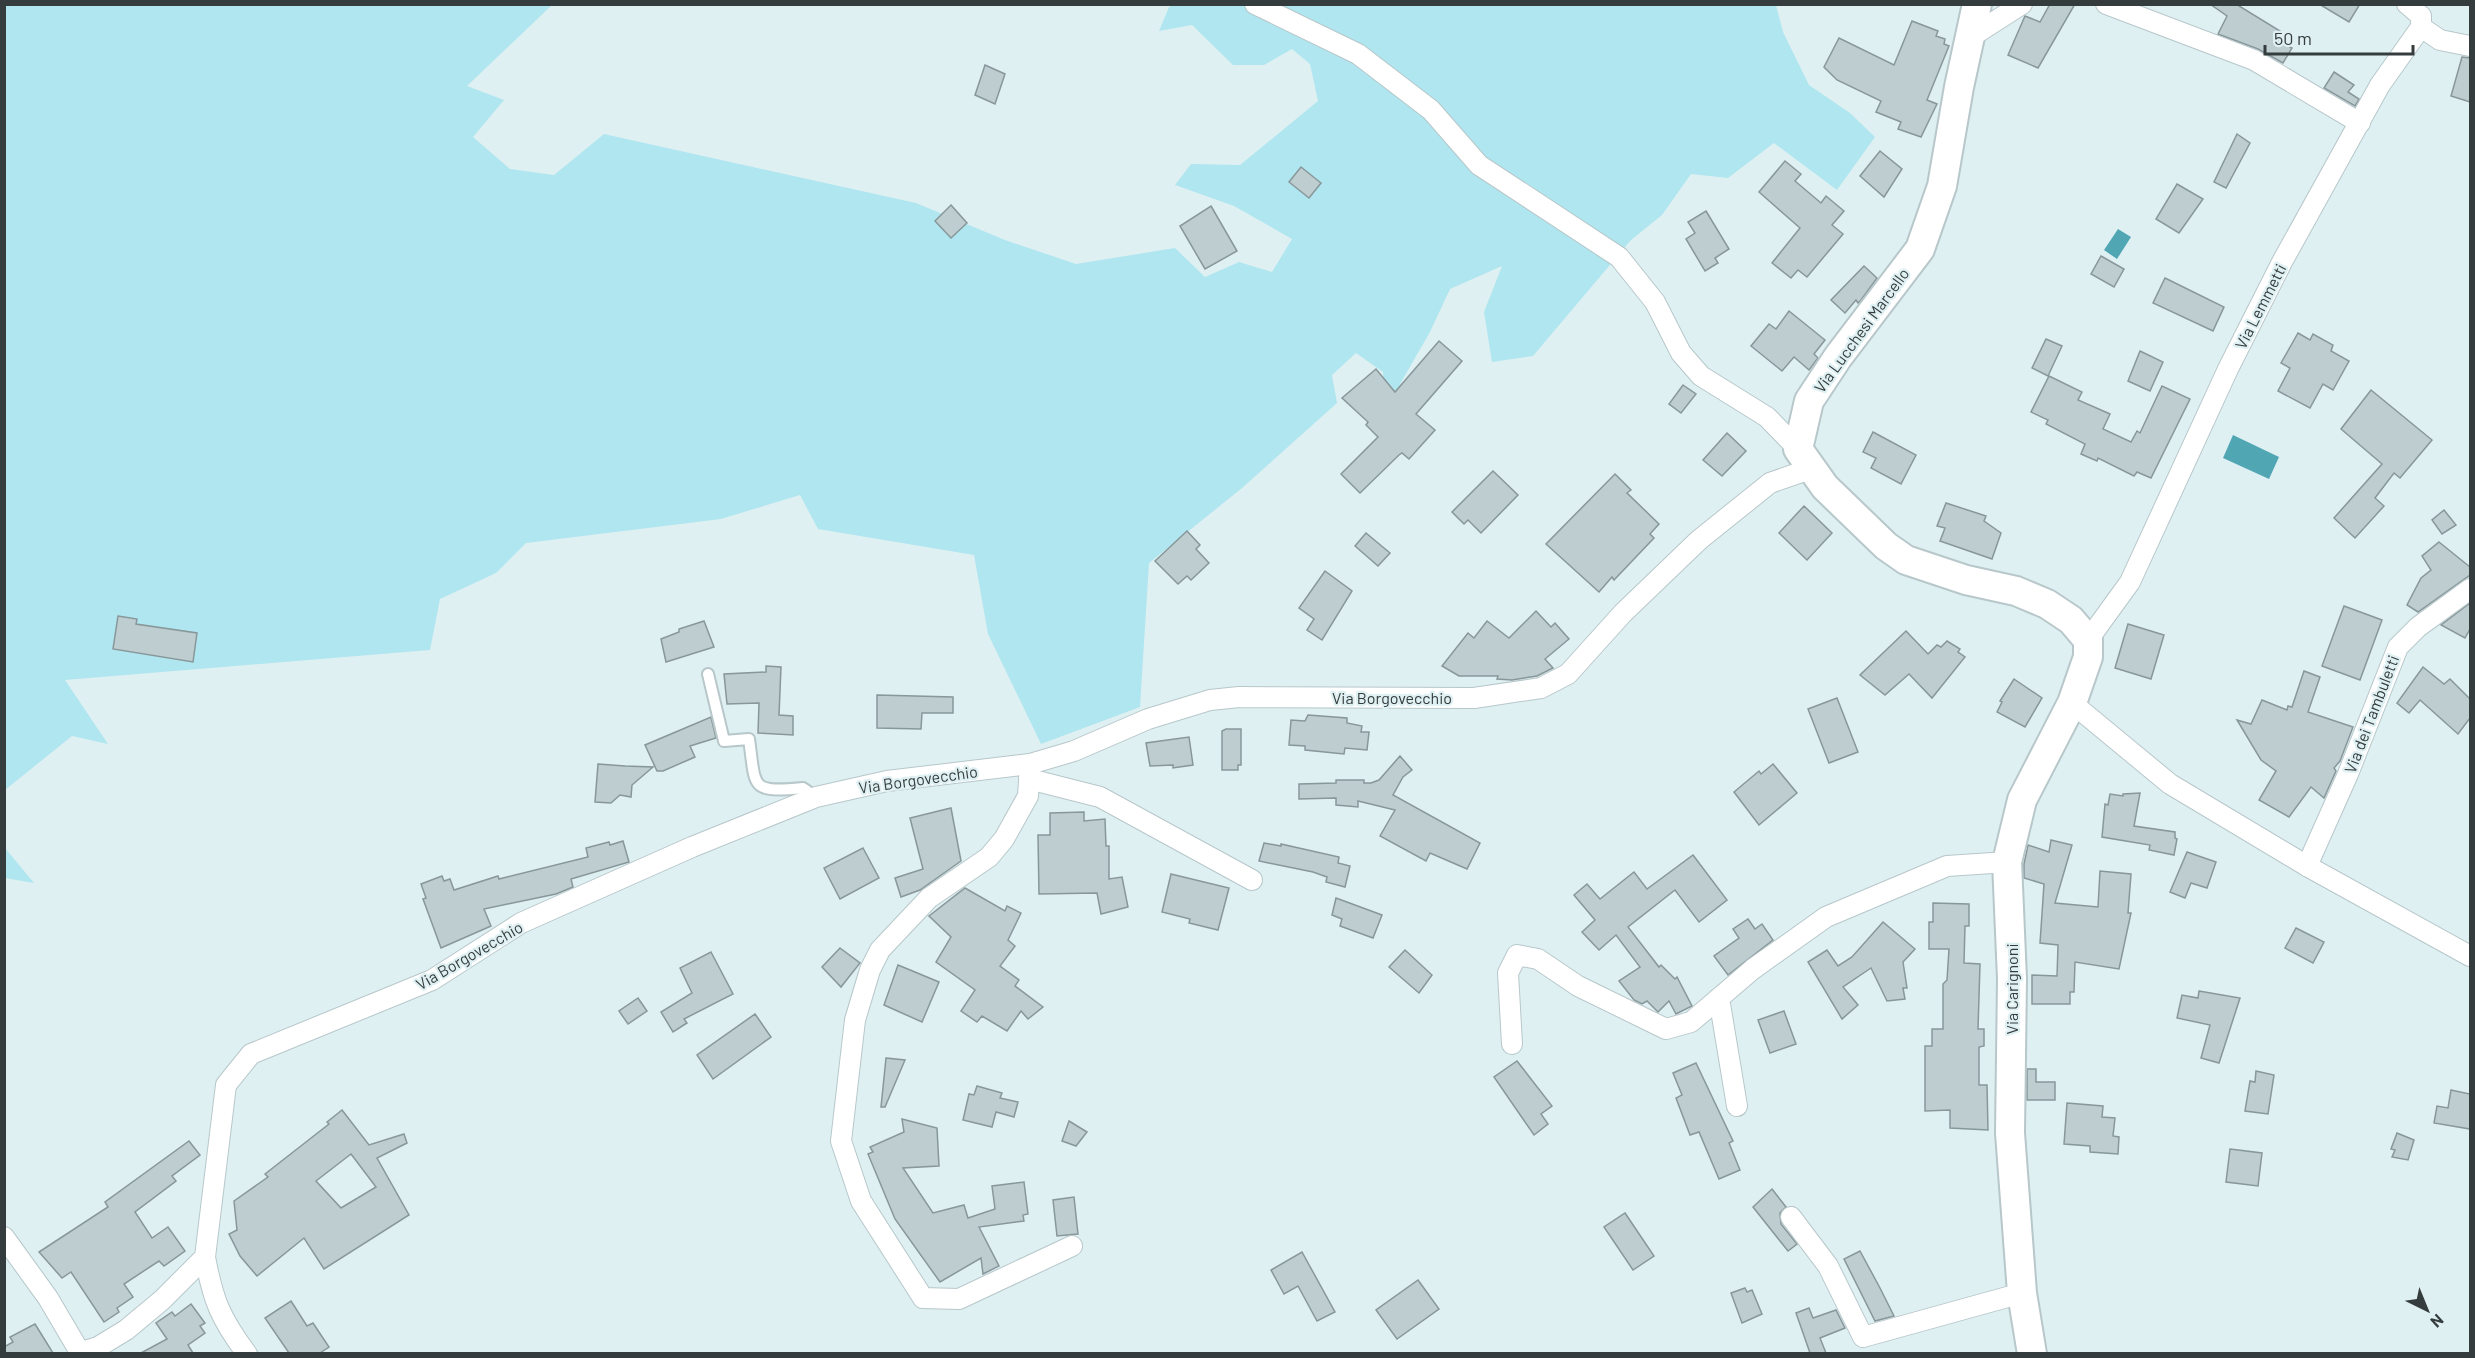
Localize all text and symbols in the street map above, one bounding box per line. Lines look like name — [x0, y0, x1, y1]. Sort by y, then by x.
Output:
scale bar — [2265, 18, 2414, 56]
text: 50 m — [2274, 27, 2312, 49]
street label: Via Lemmetti — [2230, 260, 2290, 352]
street label: Via Lucchesi Marcello — [1809, 264, 1913, 396]
street label: Via dei Tambuletti — [2340, 652, 2402, 776]
street label: Via Borgovecchio — [1332, 688, 1452, 707]
street label: Via Borgovecchio — [857, 761, 979, 797]
street label: Via Borgovecchio — [412, 917, 526, 993]
street label: Via Carignoni — [2002, 943, 2021, 1035]
north arrow — [2397, 1280, 2457, 1340]
text: N — [2427, 1311, 2448, 1332]

